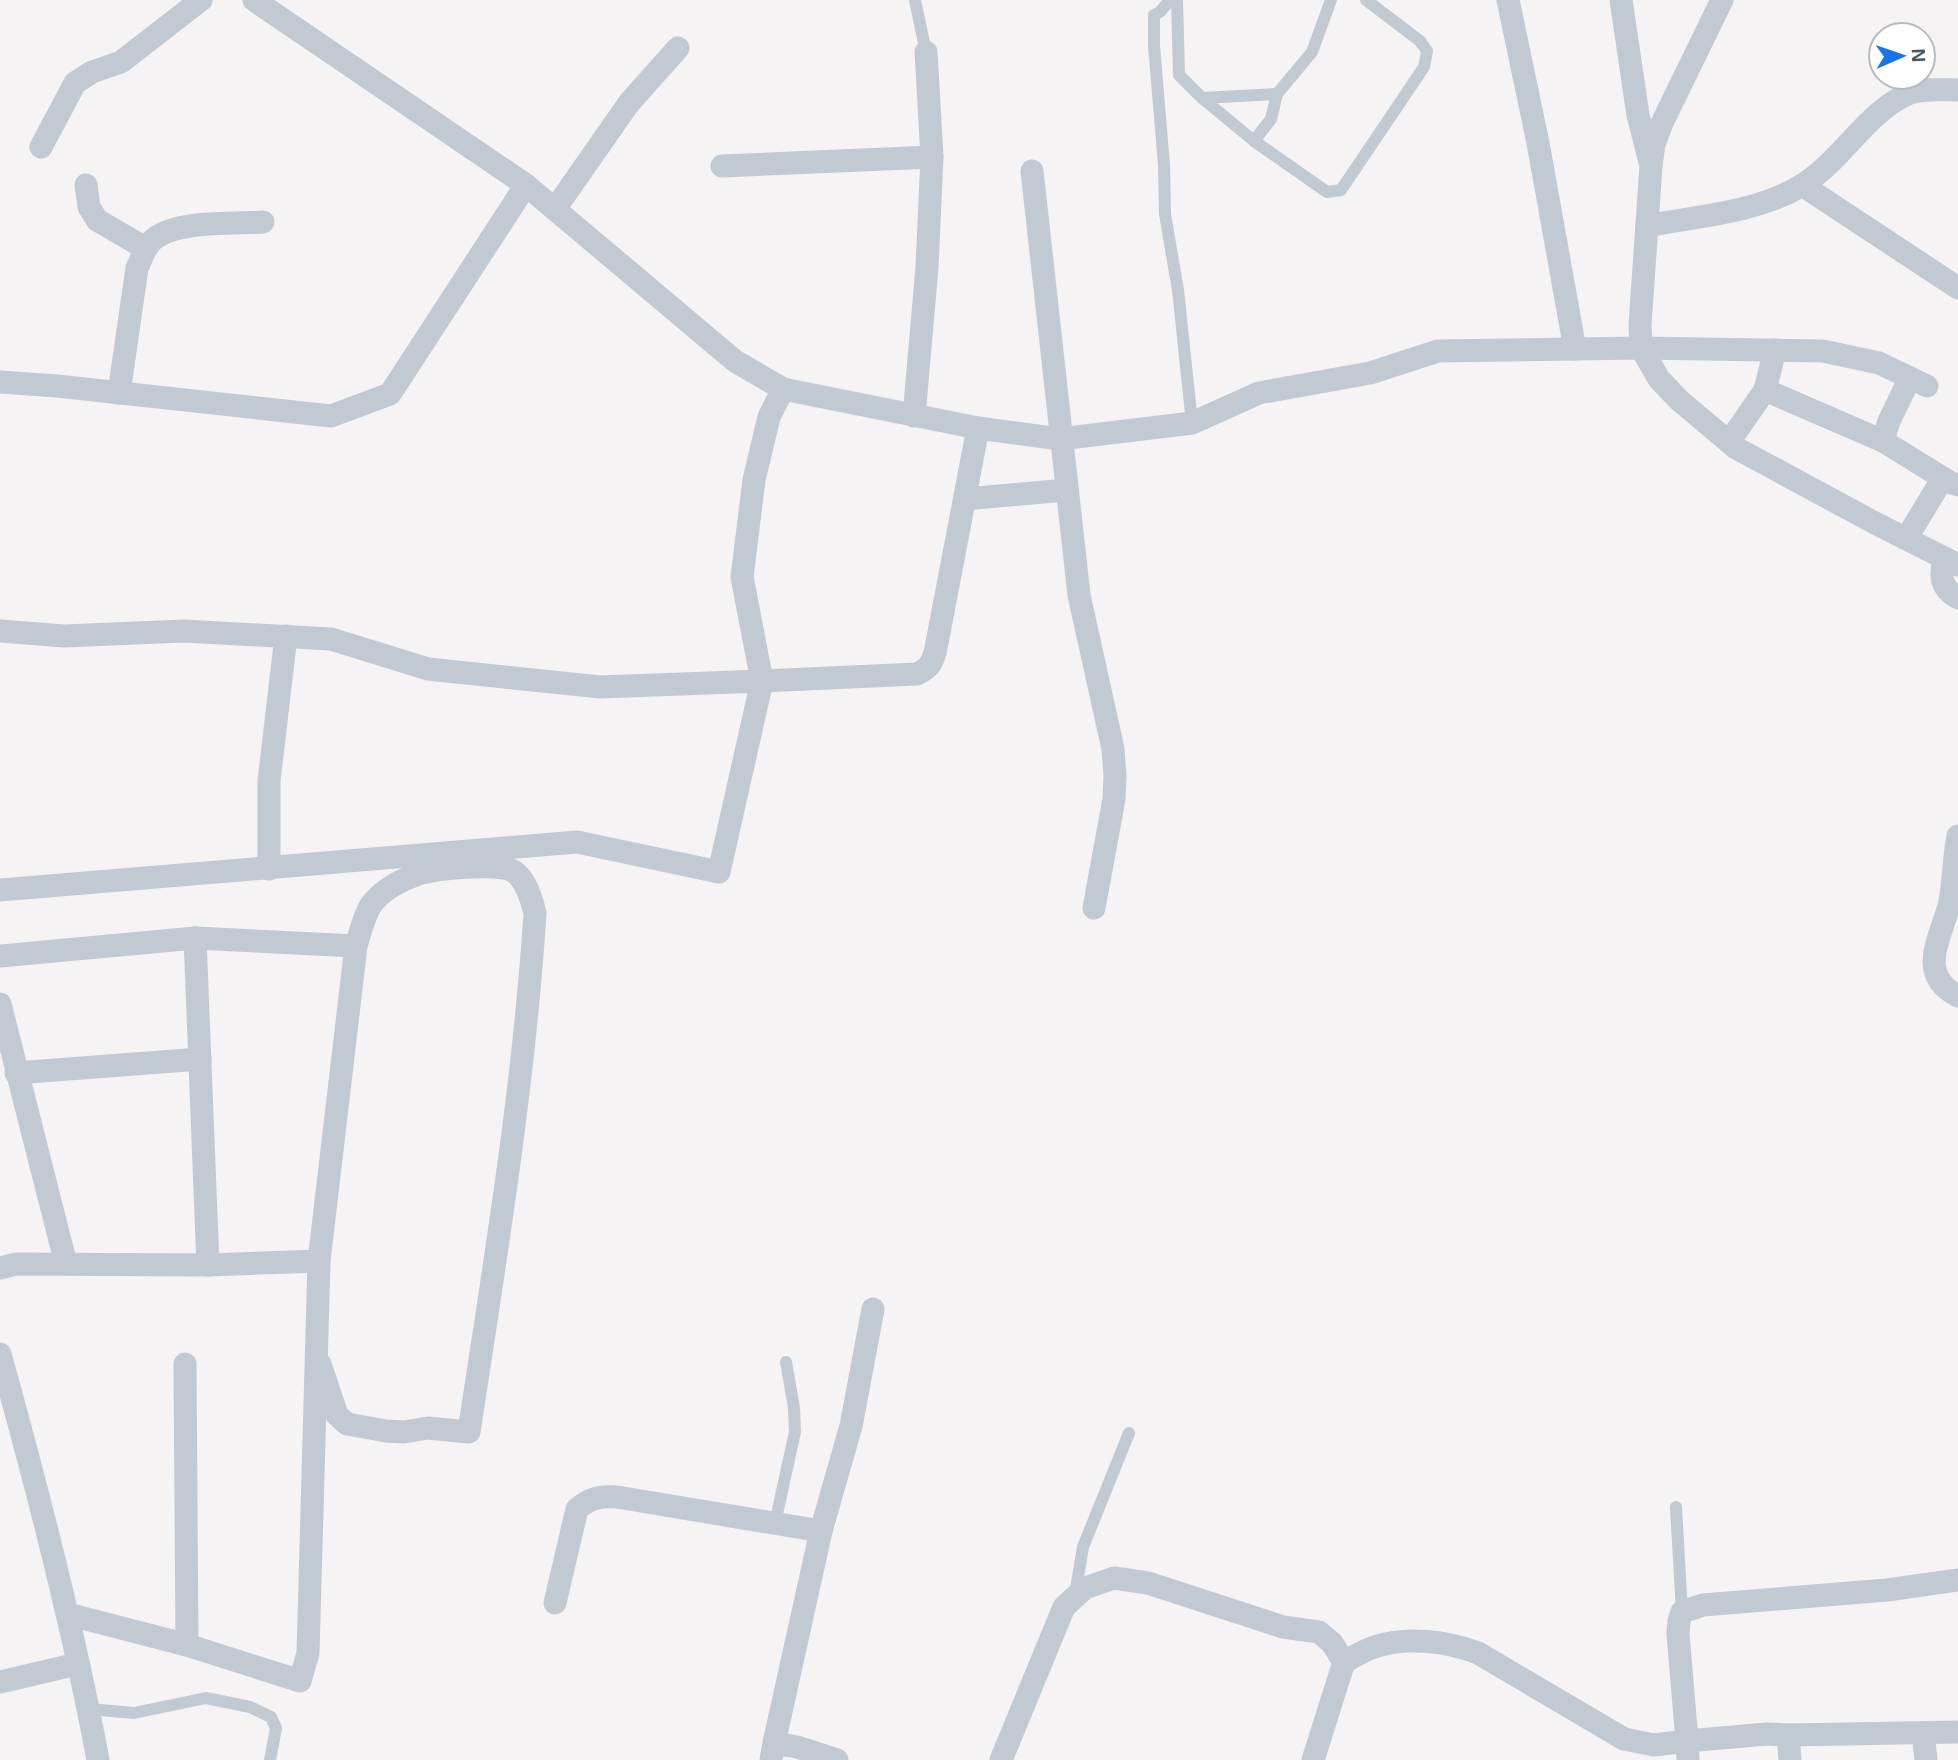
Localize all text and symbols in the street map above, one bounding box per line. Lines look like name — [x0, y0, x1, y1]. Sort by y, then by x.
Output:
north arrow — [1867, 21, 1937, 91]
text: N — [1908, 48, 1929, 63]

